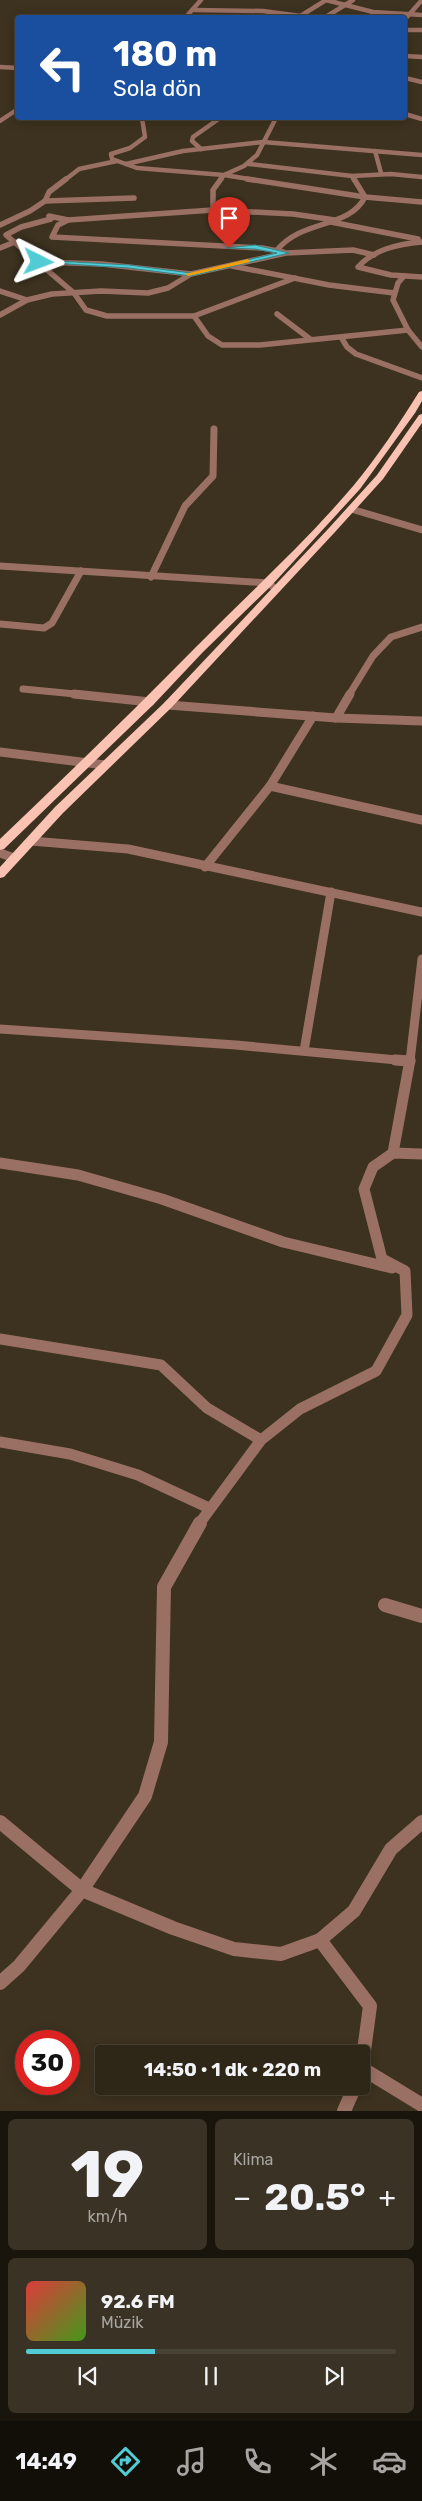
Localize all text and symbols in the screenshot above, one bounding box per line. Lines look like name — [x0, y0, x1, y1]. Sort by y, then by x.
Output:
text: 180 m — [113, 33, 217, 75]
icon: left — [30, 35, 95, 100]
text: Sola dön — [113, 75, 201, 102]
pin — [208, 197, 250, 248]
icon: arrive — [215, 204, 243, 232]
position arrow — [12, 235, 64, 287]
speed limit sign: 30 — [15, 2030, 80, 2095]
text: 14:50 · 1 dk · 220 m — [144, 2058, 321, 2081]
text: 19 — [71, 2136, 144, 2213]
text: Klima — [233, 2150, 273, 2169]
text: 20.5° — [264, 2174, 366, 2220]
text: − — [233, 2181, 251, 2214]
text: + — [379, 2181, 396, 2214]
text: km/h — [88, 2207, 127, 2226]
text: 92.6 FM — [101, 2290, 175, 2313]
text: Müzik — [101, 2313, 144, 2332]
icon: previous — [74, 2362, 102, 2390]
icon: pause — [197, 2362, 225, 2390]
icon: next — [320, 2362, 348, 2390]
icon: directions — [108, 2444, 143, 2479]
icon: music — [174, 2444, 209, 2479]
icon: phone — [240, 2444, 275, 2479]
icon: climate — [306, 2444, 341, 2479]
icon: car — [372, 2444, 407, 2479]
text: 14:49 — [15, 2448, 77, 2475]

